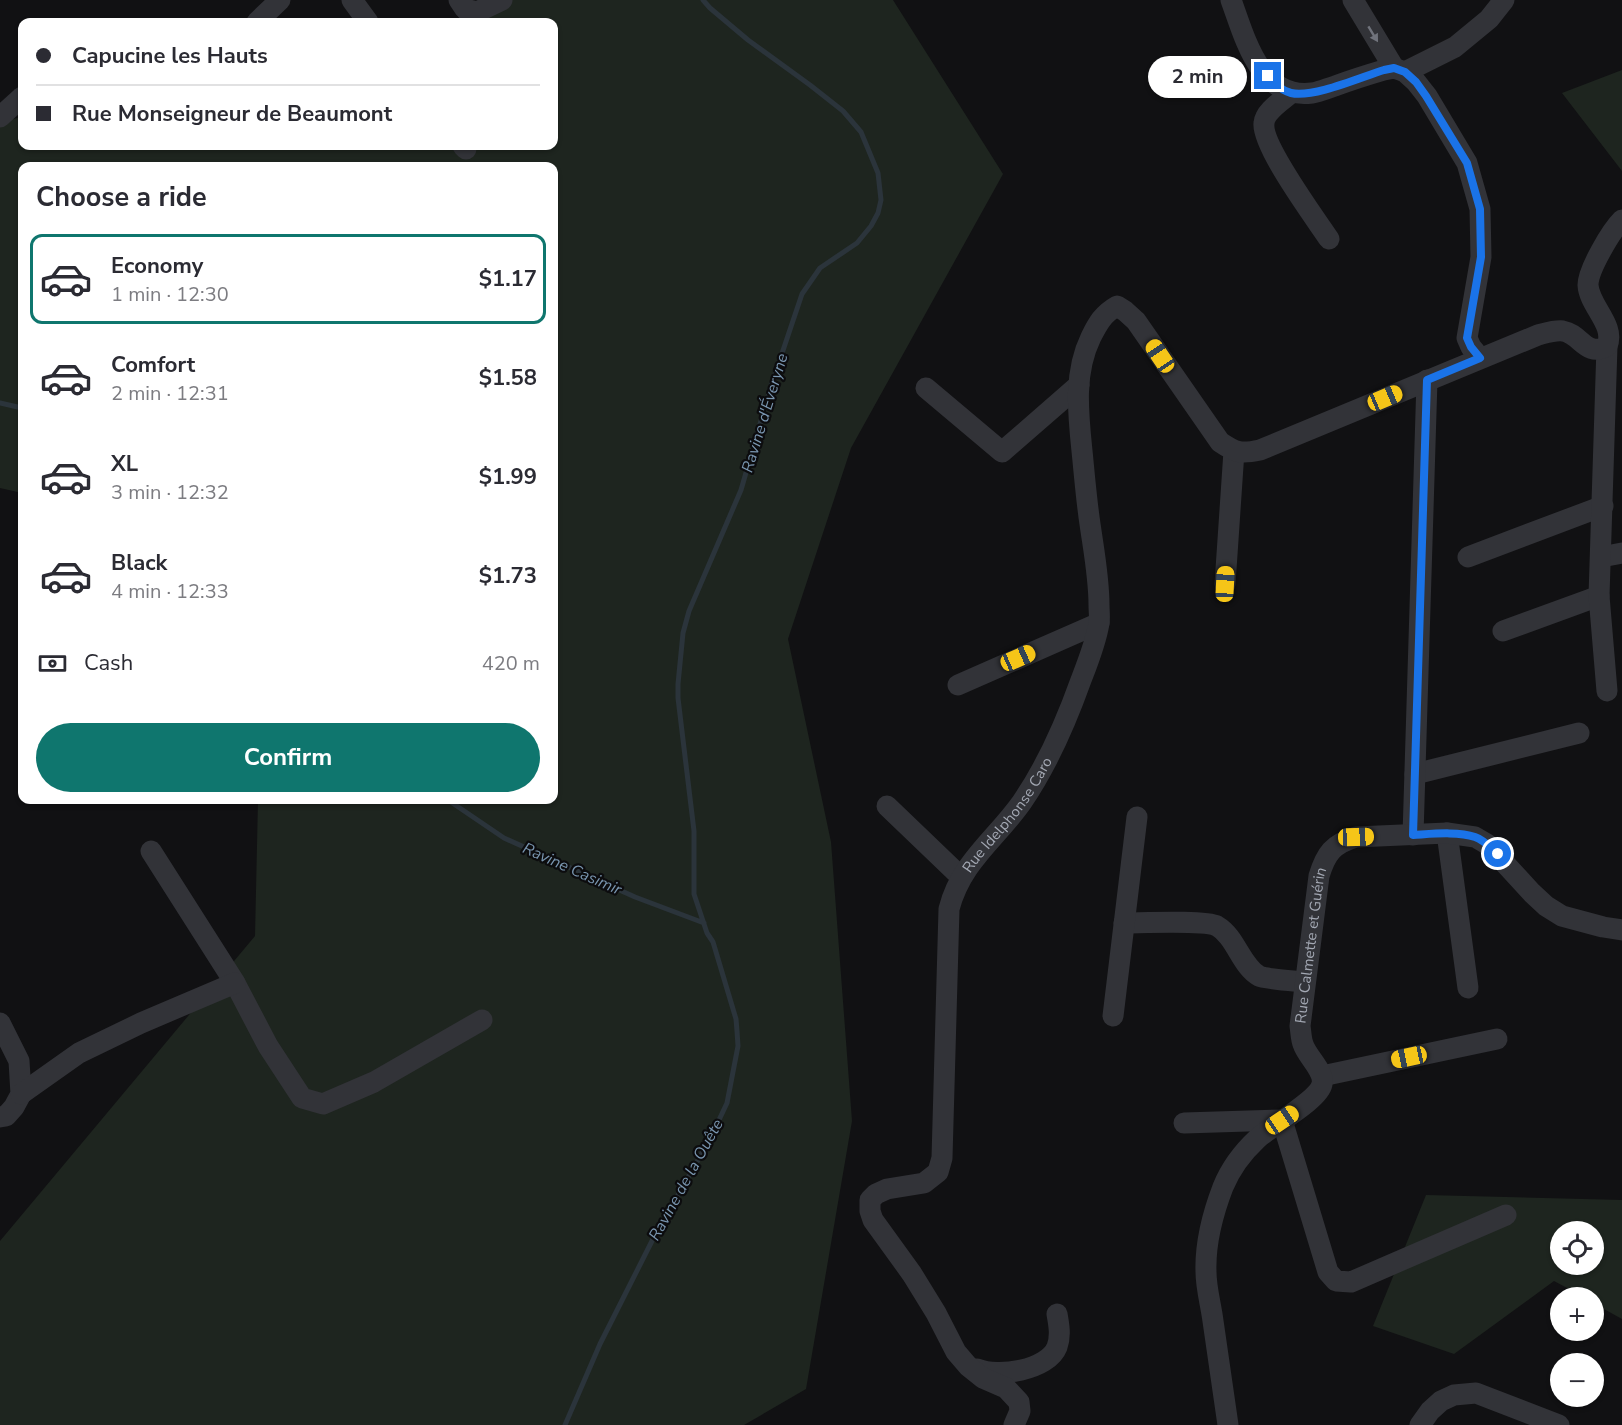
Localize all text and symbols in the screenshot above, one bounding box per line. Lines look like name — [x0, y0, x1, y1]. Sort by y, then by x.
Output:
one-way arrow — [1368, 26, 1379, 42]
text: Capucine les Hauts — [72, 41, 268, 71]
callout: 2 min — [1148, 55, 1247, 97]
route end — [1254, 62, 1281, 89]
text: 2 min — [1172, 63, 1223, 90]
text: Rue Monseigneur de Beaumont — [72, 99, 392, 129]
text: Choose a ride — [36, 179, 207, 216]
text: Economy — [111, 251, 203, 281]
icon: car — [39, 252, 93, 306]
text: $1.17 — [479, 264, 537, 294]
text: 1 min · 12:30 — [111, 281, 229, 308]
car — [1142, 336, 1178, 376]
text: Comfort — [111, 350, 195, 380]
water label: Ravine d'Éveryne — [736, 350, 794, 475]
icon: car — [39, 351, 93, 405]
text: $1.58 — [479, 363, 537, 393]
text: 2 min · 12:31 — [111, 380, 229, 407]
car — [1365, 383, 1405, 413]
text: XL — [111, 449, 138, 479]
icon: car — [39, 450, 93, 504]
text: $1.99 — [479, 462, 537, 492]
text: 3 min · 12:32 — [111, 479, 229, 506]
text: Black — [111, 548, 167, 578]
icon: car — [39, 549, 93, 603]
text: $1.73 — [479, 561, 537, 591]
car — [1215, 566, 1235, 602]
text: 4 min · 12:33 — [111, 578, 229, 605]
car — [998, 642, 1038, 674]
icon: cash — [36, 647, 69, 680]
text: Cash — [84, 648, 133, 678]
text: 420 m — [482, 650, 540, 677]
button: Confirm — [36, 723, 540, 792]
street label: Rue Idelphonse Caro — [958, 754, 1057, 877]
car — [1338, 827, 1374, 847]
water label: Ravine Casimir — [519, 837, 626, 901]
route start — [1484, 840, 1511, 867]
street label: Rue Calmette et Guérin — [1290, 864, 1331, 1025]
car — [1390, 1044, 1428, 1070]
car — [1262, 1102, 1302, 1138]
water label: Ravine de la Ouête — [643, 1115, 729, 1245]
map controls — [1550, 1221, 1604, 1407]
button: locate — [1550, 1221, 1604, 1275]
button: + — [1550, 1287, 1604, 1341]
button: − — [1550, 1353, 1604, 1407]

